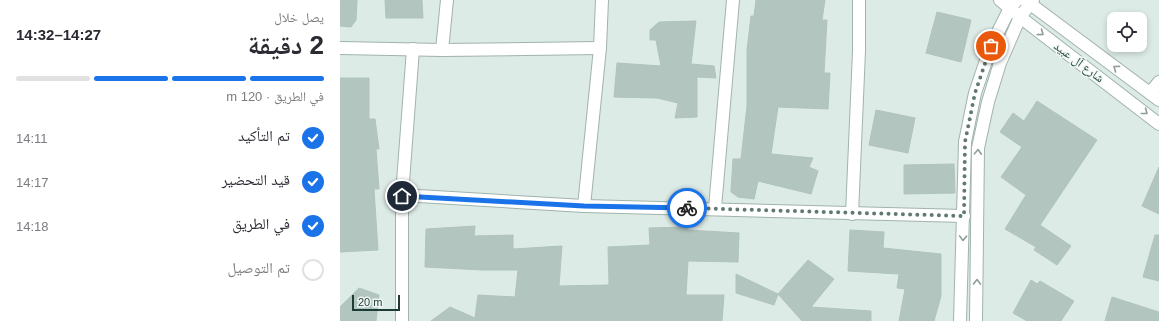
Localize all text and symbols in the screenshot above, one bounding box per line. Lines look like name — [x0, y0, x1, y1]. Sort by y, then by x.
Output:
text: يصل خلال — [274, 10, 324, 25]
map controls — [1107, 12, 1147, 52]
button: locate — [1107, 12, 1147, 52]
text: 14:27–14:32 — [16, 26, 101, 43]
pin — [974, 29, 1008, 63]
one-way arrow — [1037, 29, 1044, 36]
text: 2 دقيقة — [248, 30, 324, 60]
icon: bag — [980, 35, 1002, 57]
street label: شارع آل عبيد — [1051, 39, 1107, 86]
one-way arrow — [1114, 66, 1121, 73]
text: في الطريق · 120 m — [226, 89, 324, 104]
one-way arrow — [1140, 108, 1147, 115]
text: تم التأكيد — [238, 127, 290, 144]
icon: check — [302, 127, 324, 149]
text: 14:11 — [16, 131, 48, 146]
one-way arrow — [974, 149, 982, 155]
text: قيد التحضير — [222, 171, 290, 188]
icon: check — [302, 171, 324, 193]
text: 14:17 — [16, 175, 49, 190]
pin — [385, 179, 419, 213]
icon: home — [391, 185, 413, 207]
courier — [667, 188, 707, 228]
icon: bike — [676, 197, 698, 219]
text: في الطريق — [232, 215, 290, 232]
icon: check — [302, 215, 324, 237]
text: 14:18 — [16, 219, 49, 234]
one-way arrow — [959, 235, 967, 241]
text: تم التوصيل — [228, 259, 290, 276]
one-way arrow — [973, 279, 981, 285]
scale bar — [352, 293, 400, 312]
text: 20 m — [358, 296, 382, 308]

